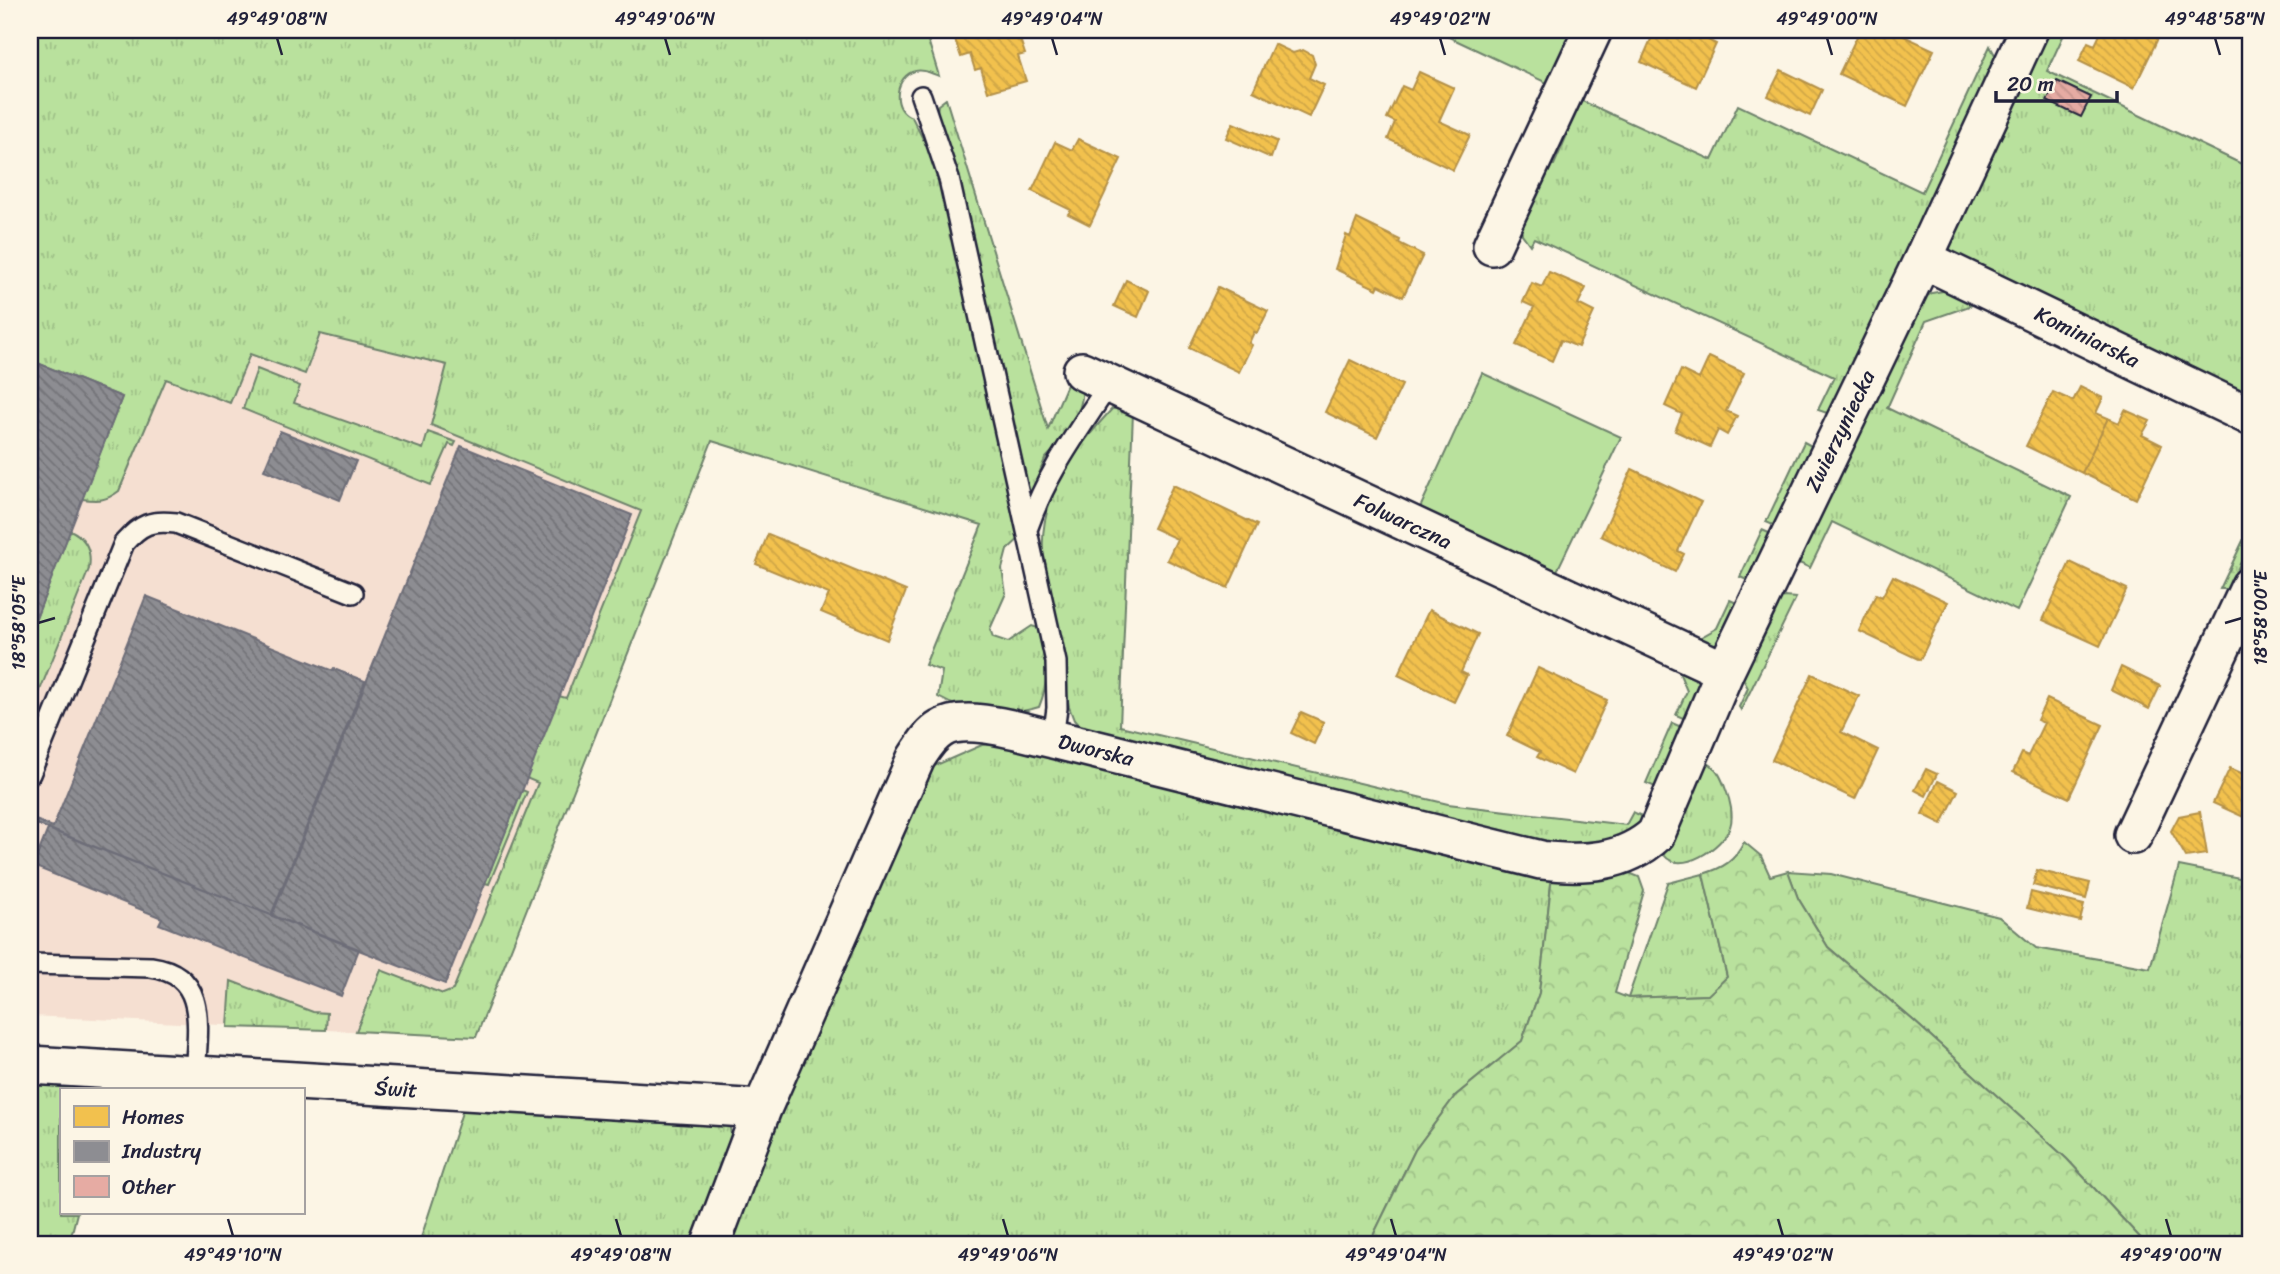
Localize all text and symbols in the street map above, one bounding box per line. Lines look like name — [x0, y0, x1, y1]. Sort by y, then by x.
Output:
text: 49°49'08"N — [226, 3, 328, 35]
text: 49°49'06"N — [615, 3, 716, 35]
text: 49°49'04"N — [1001, 3, 1103, 35]
text: 49°49'02"N — [1390, 3, 1491, 35]
text: 49°49'00"N — [1776, 3, 1878, 35]
text: 49°48'58"N — [2165, 3, 2266, 35]
scale bar — [1996, 60, 2117, 104]
text: 20 m — [2007, 65, 2054, 103]
street label: Kominiarska — [2028, 295, 2147, 379]
street label: Zwierzyniecka — [1794, 363, 1886, 499]
street label: Folwarczna — [1348, 482, 1459, 560]
text: 18°58'00"E — [2245, 569, 2277, 666]
text: 18°58'05"E — [3, 575, 35, 670]
street label: Dworska — [1054, 722, 1138, 778]
street label: Świt — [374, 1069, 418, 1109]
legend — [60, 1088, 304, 1214]
text: Homes — [122, 1098, 184, 1136]
text: Industry — [121, 1132, 201, 1170]
text: Other — [122, 1168, 177, 1206]
text: 49°49'10"N — [184, 1239, 283, 1271]
text: 49°49'08"N — [570, 1239, 672, 1271]
text: 49°49'06"N — [958, 1239, 1059, 1271]
text: 49°49'04"N — [1345, 1239, 1447, 1271]
text: 49°49'02"N — [1733, 1239, 1834, 1271]
text: 49°49'00"N — [2120, 1239, 2222, 1271]

